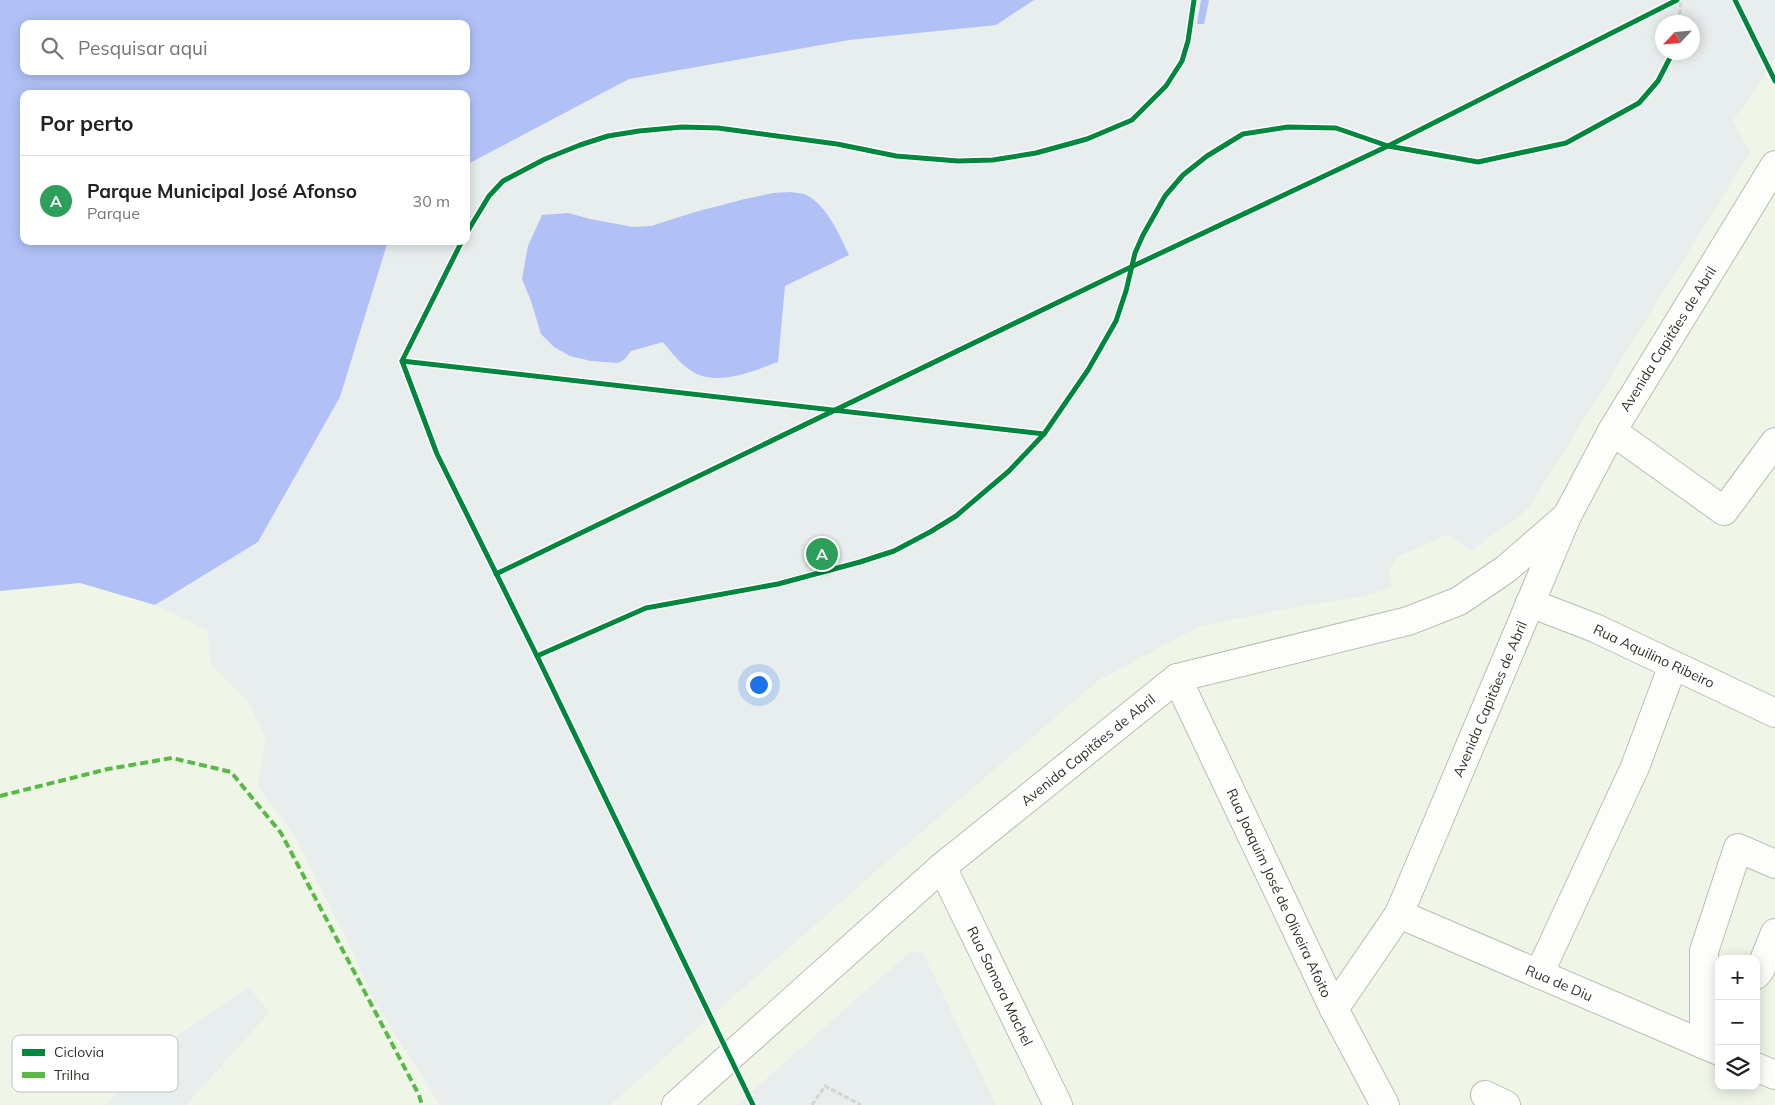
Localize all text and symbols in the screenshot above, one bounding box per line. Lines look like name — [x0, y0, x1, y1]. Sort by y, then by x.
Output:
north arrow — [1655, 15, 1700, 60]
search box — [20, 20, 470, 75]
icon: search — [38, 34, 66, 62]
text: Pesquisar aqui — [78, 36, 208, 60]
text: Por perto — [40, 110, 134, 136]
text: Parque Municipal José Afonso — [87, 179, 357, 203]
text: A — [50, 191, 62, 211]
text: 30 m — [413, 191, 450, 211]
text: Parque — [87, 203, 140, 223]
street label: Avenida Capitães de Abril — [1616, 263, 1720, 415]
pin: A — [806, 535, 838, 573]
street label: Avenida Capitães de Abril — [1449, 618, 1531, 780]
street label: Rua Aquilino Ribeiro — [1591, 620, 1717, 692]
your location — [746, 672, 772, 698]
street label: Avenida Capitães de Abril — [1017, 690, 1159, 810]
street label: Rua Joaquim José de Oliveira Afoito — [1223, 786, 1335, 1000]
street label: Rua Samora Machel — [963, 923, 1037, 1049]
map controls — [1715, 955, 1760, 1090]
button: + — [1715, 955, 1760, 1000]
street label: Rua de Diu — [1523, 961, 1595, 1005]
button: − — [1715, 1000, 1760, 1045]
legend — [12, 1035, 178, 1092]
text: Ciclovia — [54, 1043, 104, 1061]
button: layers — [1715, 1045, 1760, 1090]
text: Trilha — [54, 1066, 90, 1084]

